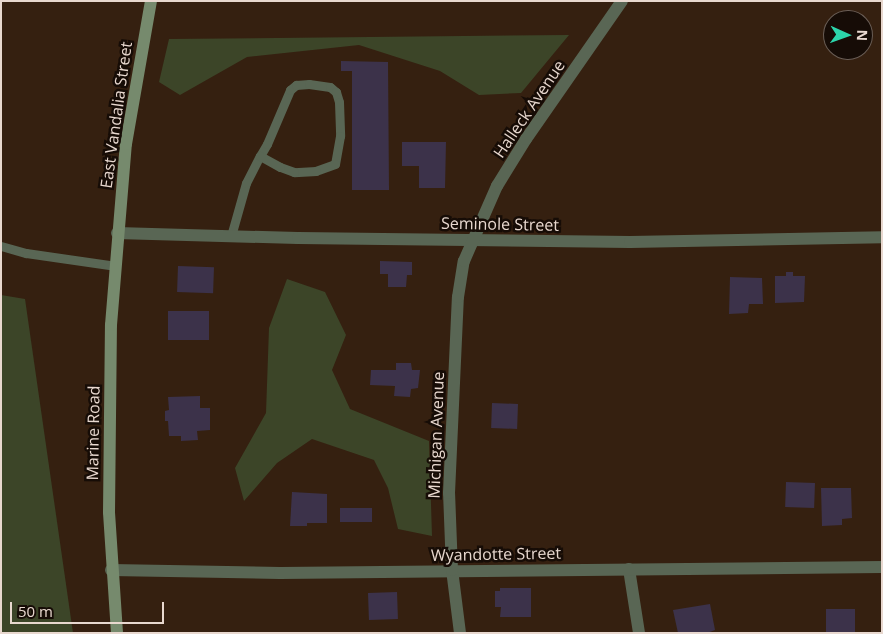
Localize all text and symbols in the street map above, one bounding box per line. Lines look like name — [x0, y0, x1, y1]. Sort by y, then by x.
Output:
north arrow — [823, 10, 873, 60]
text: N — [853, 29, 872, 42]
street label: East Vandalia Street — [96, 40, 136, 190]
street label: Halleck Avenue — [489, 57, 569, 161]
street label: Seminole Street — [441, 213, 559, 235]
street label: Michigan Avenue — [424, 371, 448, 499]
street label: Marine Road — [83, 385, 103, 481]
street label: Wyandotte Street — [431, 543, 561, 565]
scale bar — [12, 592, 166, 624]
text: 50 m — [18, 601, 53, 621]

